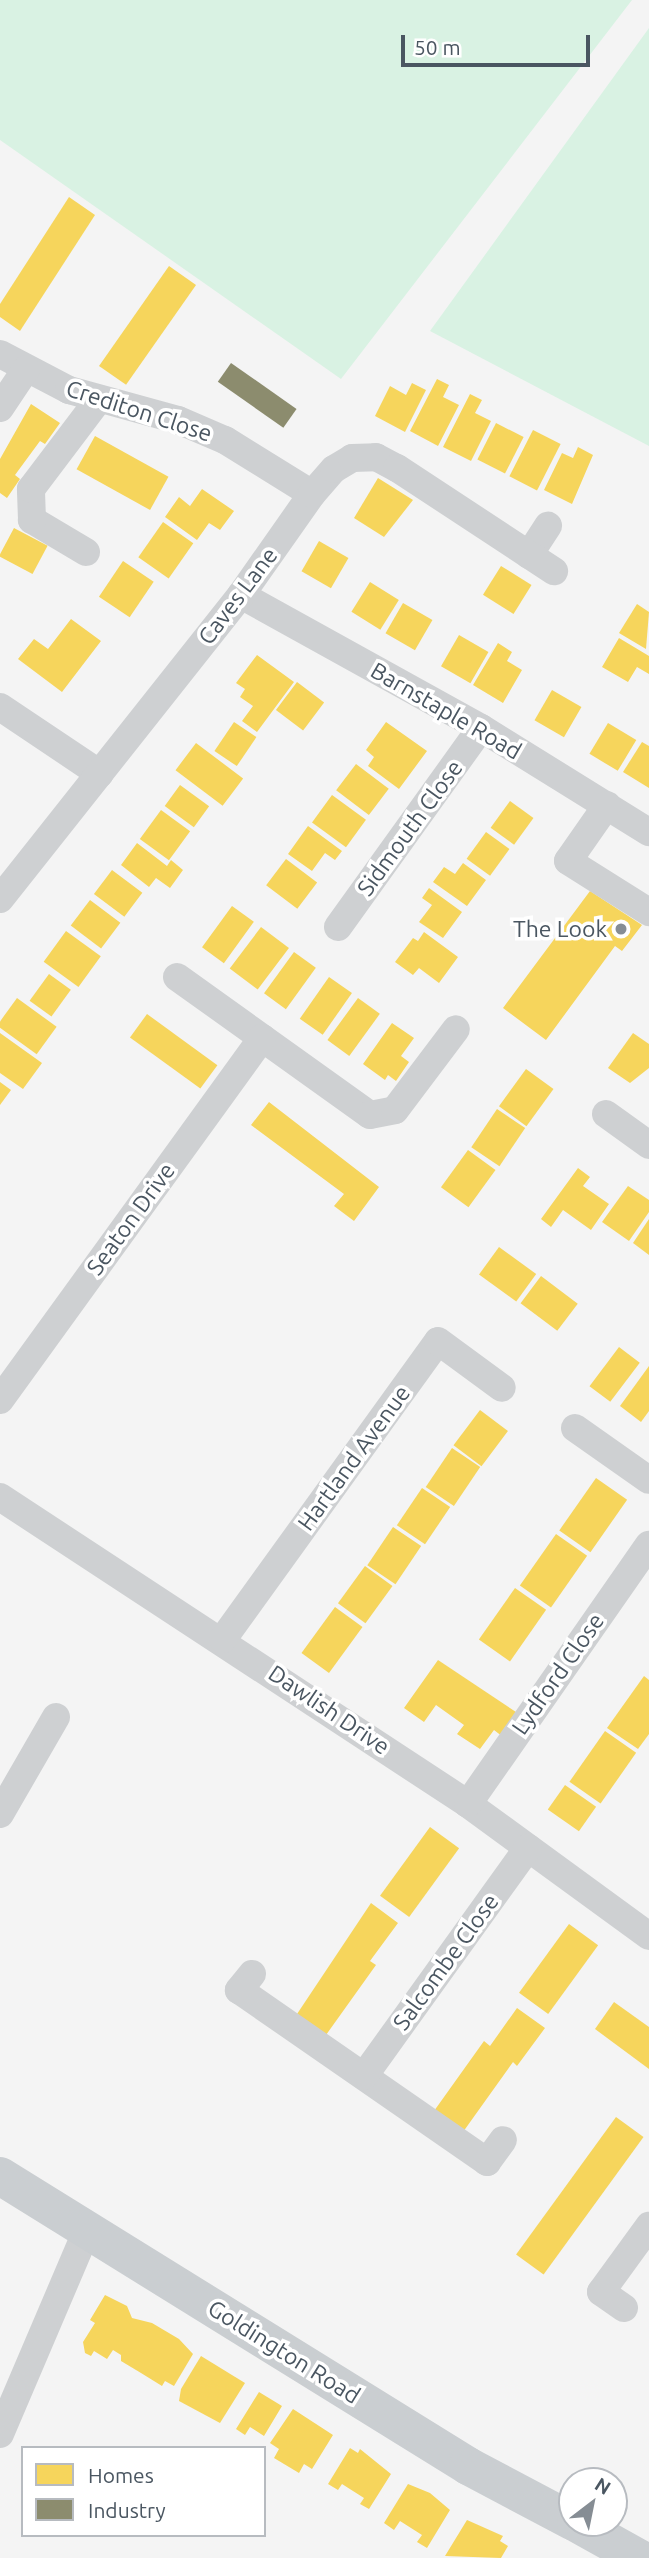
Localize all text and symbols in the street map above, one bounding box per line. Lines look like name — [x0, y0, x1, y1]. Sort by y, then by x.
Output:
scale bar — [404, 21, 593, 65]
text: 50 m — [414, 35, 461, 59]
street label: Crediton Close — [63, 374, 215, 448]
street label: Caves Lane — [193, 542, 283, 650]
street label: Barnstaple Road — [366, 657, 526, 765]
street label: Sidmouth Close — [351, 755, 469, 901]
place label: The Look — [513, 915, 607, 943]
marker: The Look — [613, 921, 629, 937]
street label: Seaton Drive — [81, 1158, 181, 1280]
street label: Hartland Avenue — [292, 1380, 416, 1536]
street label: Lydford Close — [506, 1608, 610, 1740]
street label: Dawlish Drive — [263, 1659, 395, 1761]
street label: Salcombe Close — [387, 1889, 505, 2035]
street label: Goldington Road — [203, 2294, 365, 2410]
legend — [21, 2446, 266, 2537]
text: Homes — [88, 2463, 154, 2487]
north arrow — [558, 2467, 628, 2537]
text: N — [591, 2473, 615, 2499]
text: Industry — [88, 2498, 166, 2522]

